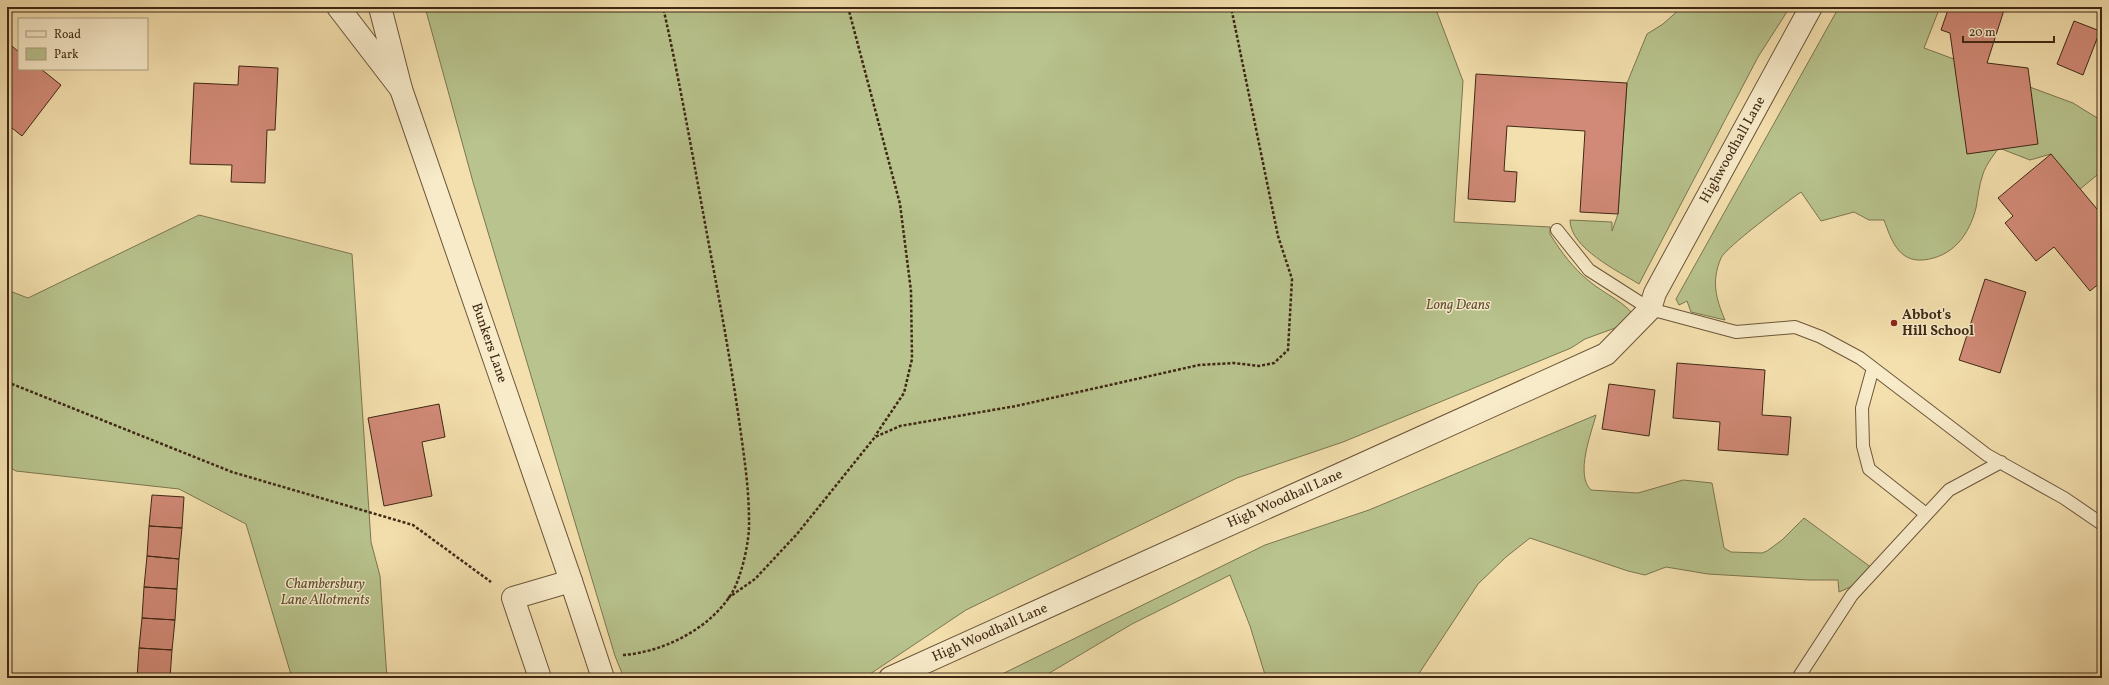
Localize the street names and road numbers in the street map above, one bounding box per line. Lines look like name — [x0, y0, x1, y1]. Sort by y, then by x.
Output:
street label: Highwoodhall Lane — [1696, 93, 1770, 207]
street label: Bunkers Lane — [466, 300, 512, 386]
street label: High Woodhall Lane — [1224, 465, 1346, 533]
street label: High Woodhall Lane — [929, 599, 1051, 667]

